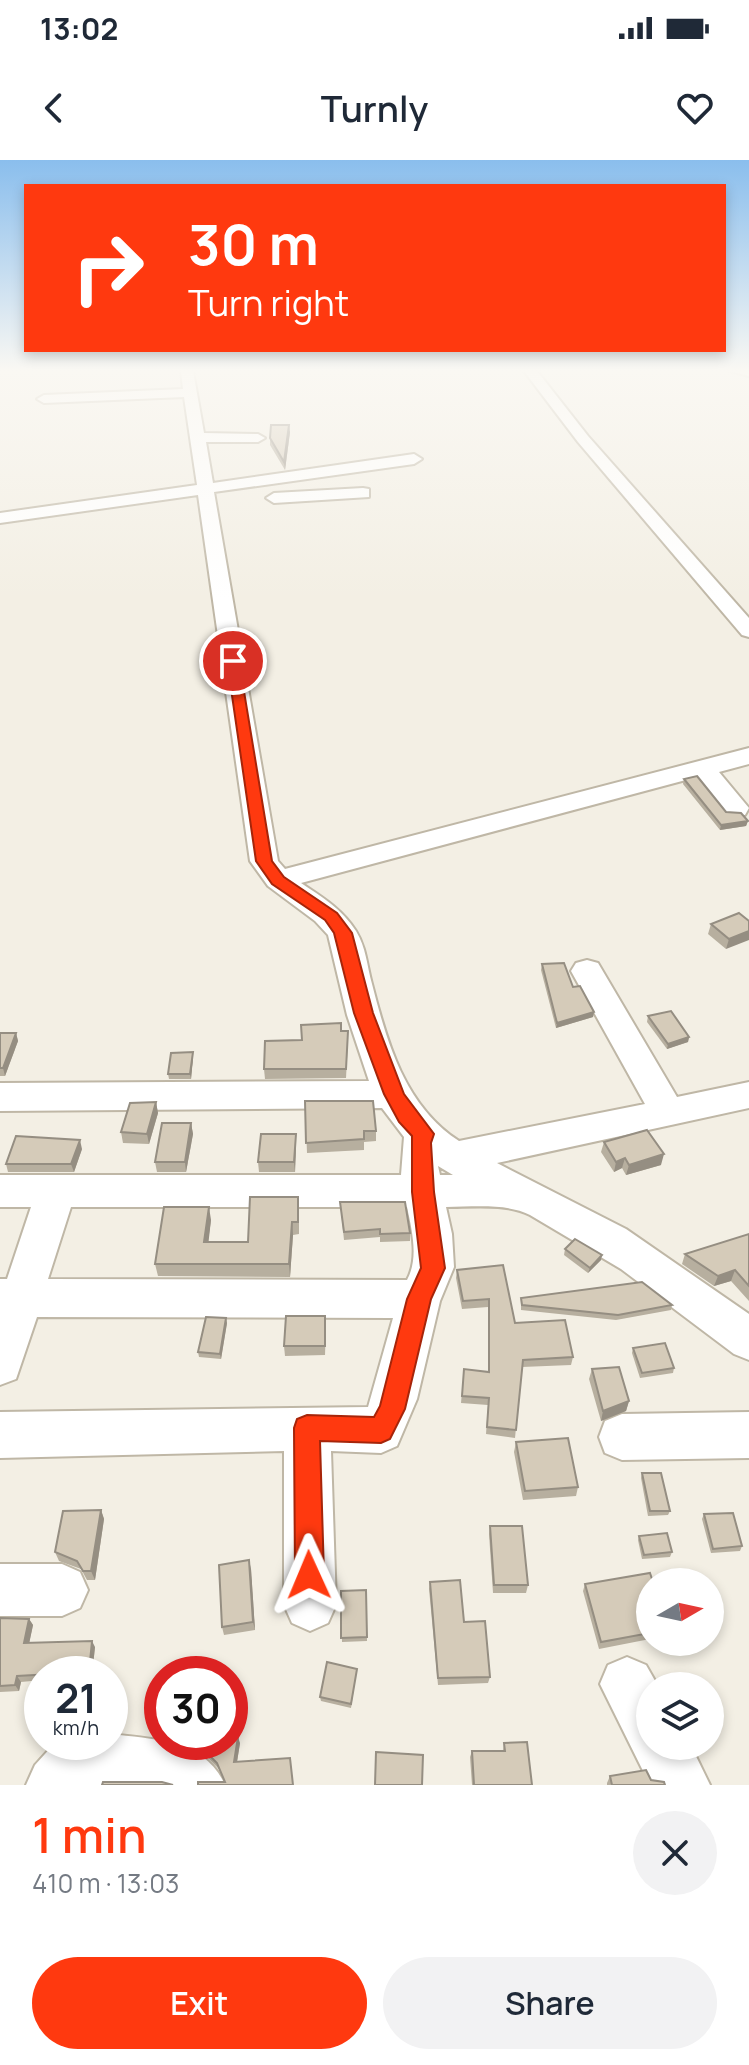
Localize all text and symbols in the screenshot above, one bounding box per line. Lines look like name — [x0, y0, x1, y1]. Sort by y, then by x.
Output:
text: 13:02 — [40, 8, 118, 49]
text: Turnly — [321, 84, 428, 133]
icon: back — [32, 86, 76, 130]
icon: heart — [673, 86, 717, 130]
text: 30 m — [188, 205, 319, 282]
icon: right — [56, 216, 160, 320]
text: Turn right — [188, 278, 349, 327]
pin — [199, 627, 267, 695]
icon: arrive — [211, 639, 255, 683]
position arrow — [267, 1533, 351, 1617]
north arrow — [636, 1568, 724, 1656]
map controls — [636, 1568, 724, 1760]
speed limit sign: 30 — [144, 1656, 248, 1760]
text: 21 — [55, 1670, 97, 1725]
button: layers — [636, 1672, 724, 1760]
text: km/h — [53, 1714, 99, 1741]
text: 1 min — [32, 1802, 146, 1867]
button: close — [633, 1811, 717, 1895]
text: 410 m · 13:03 — [32, 1865, 179, 1901]
button: Exit — [32, 1957, 367, 2049]
button: Share — [383, 1957, 717, 2049]

